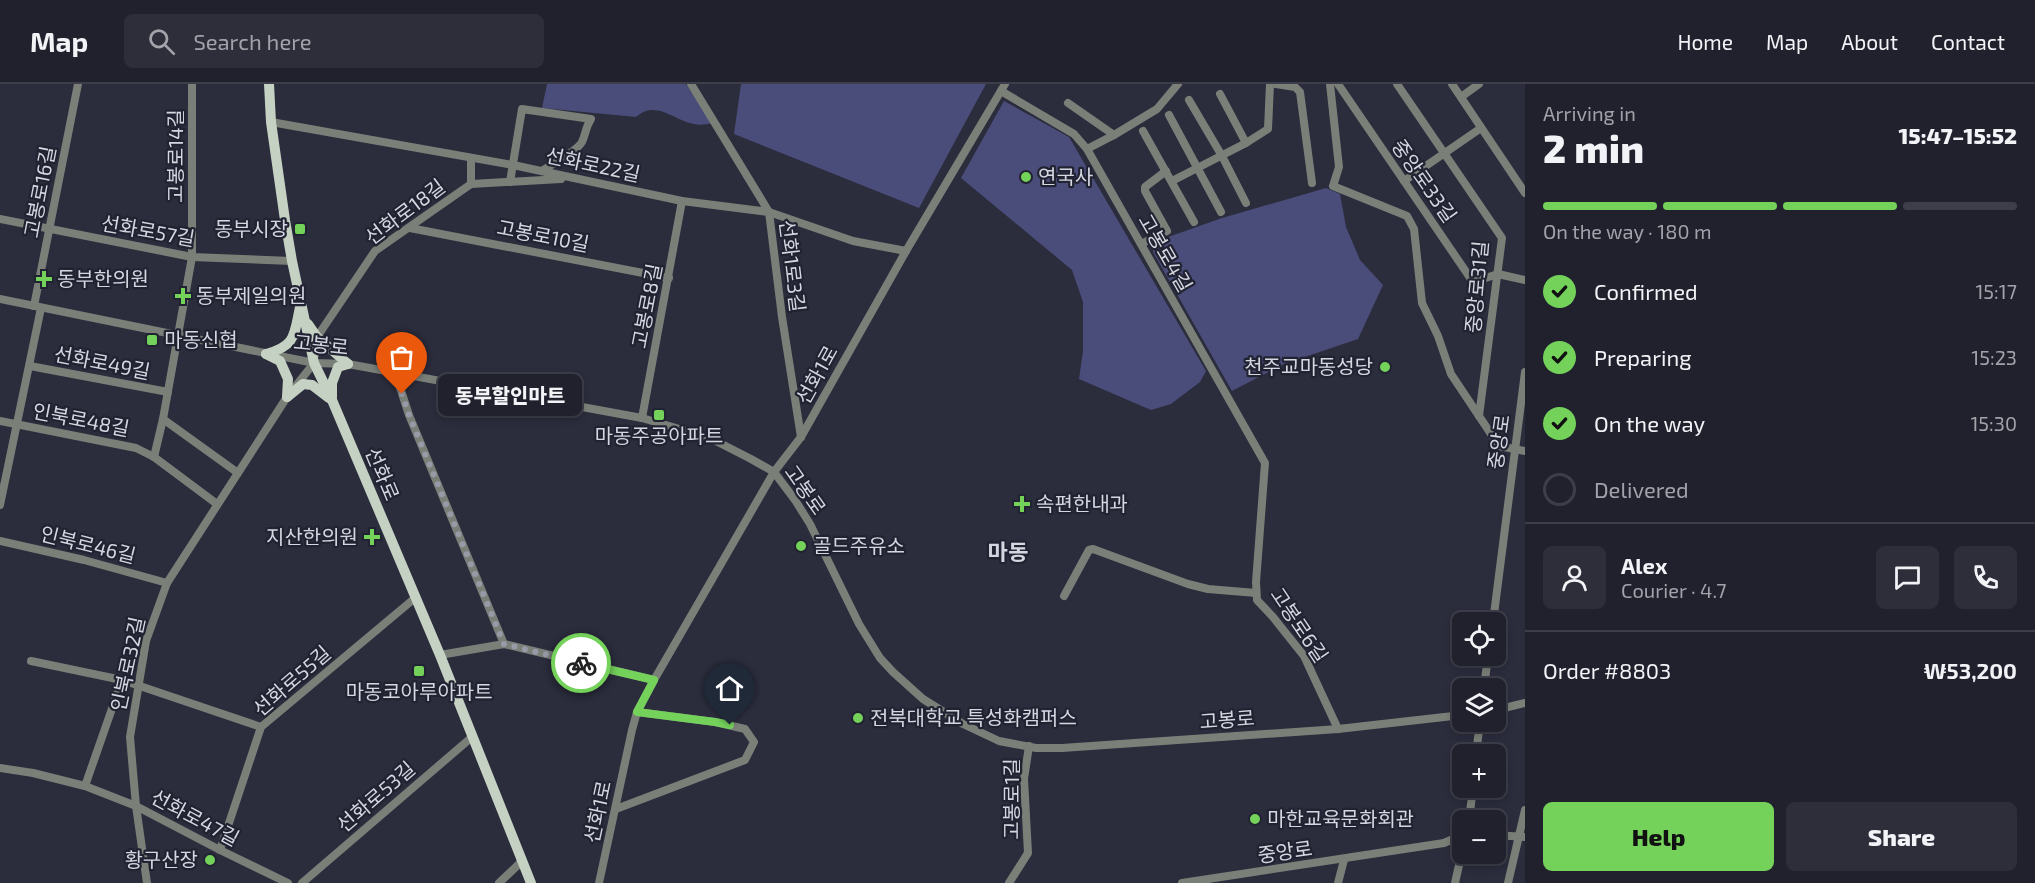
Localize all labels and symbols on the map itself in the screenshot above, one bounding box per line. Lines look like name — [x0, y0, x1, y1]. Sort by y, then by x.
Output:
street label: 고봉로14길 — [163, 109, 187, 203]
street label: 중앙로33길 — [1388, 134, 1462, 227]
street label: 선화로22길 — [544, 142, 643, 186]
street label: 고봉로16길 — [18, 144, 60, 240]
place label: 연국사 — [1038, 164, 1093, 188]
marker: 연국사 — [1019, 170, 1033, 184]
street label: 선화로18길 — [360, 173, 449, 249]
street label: 고봉로4길 — [1134, 209, 1198, 296]
street label: 선화로57길 — [100, 210, 197, 250]
street label: 고봉로10길 — [495, 214, 591, 256]
place label: 동부시장 — [214, 216, 288, 240]
street label: 선화1로3길 — [775, 218, 811, 313]
marker: 동부시장 — [293, 222, 307, 236]
street label: 중앙로31길 — [1460, 240, 1492, 334]
street label: 고봉로8길 — [626, 261, 666, 350]
place label: 동부한의원 — [57, 266, 149, 290]
marker: 동부한의원 — [35, 270, 53, 288]
place label: 동부제일의원 — [196, 283, 306, 307]
marker: 동부제일의원 — [174, 287, 192, 305]
place label: 마동신협 — [164, 327, 238, 351]
street label: 고봉로 — [292, 329, 350, 359]
pin — [376, 332, 427, 394]
marker: 마동신협 — [145, 333, 159, 347]
street label: 선화로49길 — [52, 341, 152, 383]
street label: 선화1로 — [790, 341, 842, 408]
place label: 천주교마동성당 — [1244, 354, 1373, 378]
marker: 천주교마동성당 — [1378, 360, 1392, 374]
callout: 동부할인마트 — [438, 373, 582, 415]
street label: 인북로48길 — [31, 398, 132, 440]
marker: 마동주공아파트 — [652, 408, 666, 422]
street label: 중앙로 — [1482, 413, 1514, 471]
place label: 마동주공아파트 — [595, 423, 723, 447]
street label: 선화로 — [361, 444, 405, 504]
street label: 고봉로 — [780, 460, 831, 519]
place label: 속편한내과 — [1036, 491, 1128, 515]
marker: 속편한내과 — [1013, 495, 1031, 513]
street label: 인북로46길 — [38, 521, 138, 567]
place label: 지산한의원 — [266, 524, 358, 548]
marker: 지산한의원 — [363, 528, 381, 546]
place label: 골드주유소 — [813, 533, 905, 557]
district label: 마동 — [988, 538, 1028, 564]
marker: 골드주유소 — [794, 539, 808, 553]
street label: 고봉로6길 — [1266, 582, 1334, 666]
street label: 인북로32길 — [105, 614, 149, 713]
courier — [551, 633, 611, 693]
street label: 선화로55길 — [248, 640, 335, 720]
pin — [704, 663, 755, 725]
marker: 마동코아루아파트 — [412, 664, 426, 678]
place label: 마동코아루아파트 — [345, 679, 493, 703]
place label: 전북대학교 특성화캠퍼스 — [870, 705, 1077, 729]
street label: 고봉로 — [1199, 705, 1255, 733]
marker: 전북대학교 특성화캠퍼스 — [851, 711, 865, 725]
street label: 선화로53길 — [331, 756, 419, 837]
street label: 고봉로1길 — [999, 758, 1023, 840]
street label: 선화1로 — [579, 778, 615, 845]
street label: 선화로47길 — [147, 784, 244, 850]
place label: 마한교육문화회관 — [1267, 806, 1414, 830]
marker: 마한교육문화회관 — [1248, 812, 1262, 826]
street label: 중앙로 — [1256, 835, 1314, 867]
place label: 황구산장 — [124, 847, 198, 871]
marker: 황구산장 — [203, 853, 217, 867]

